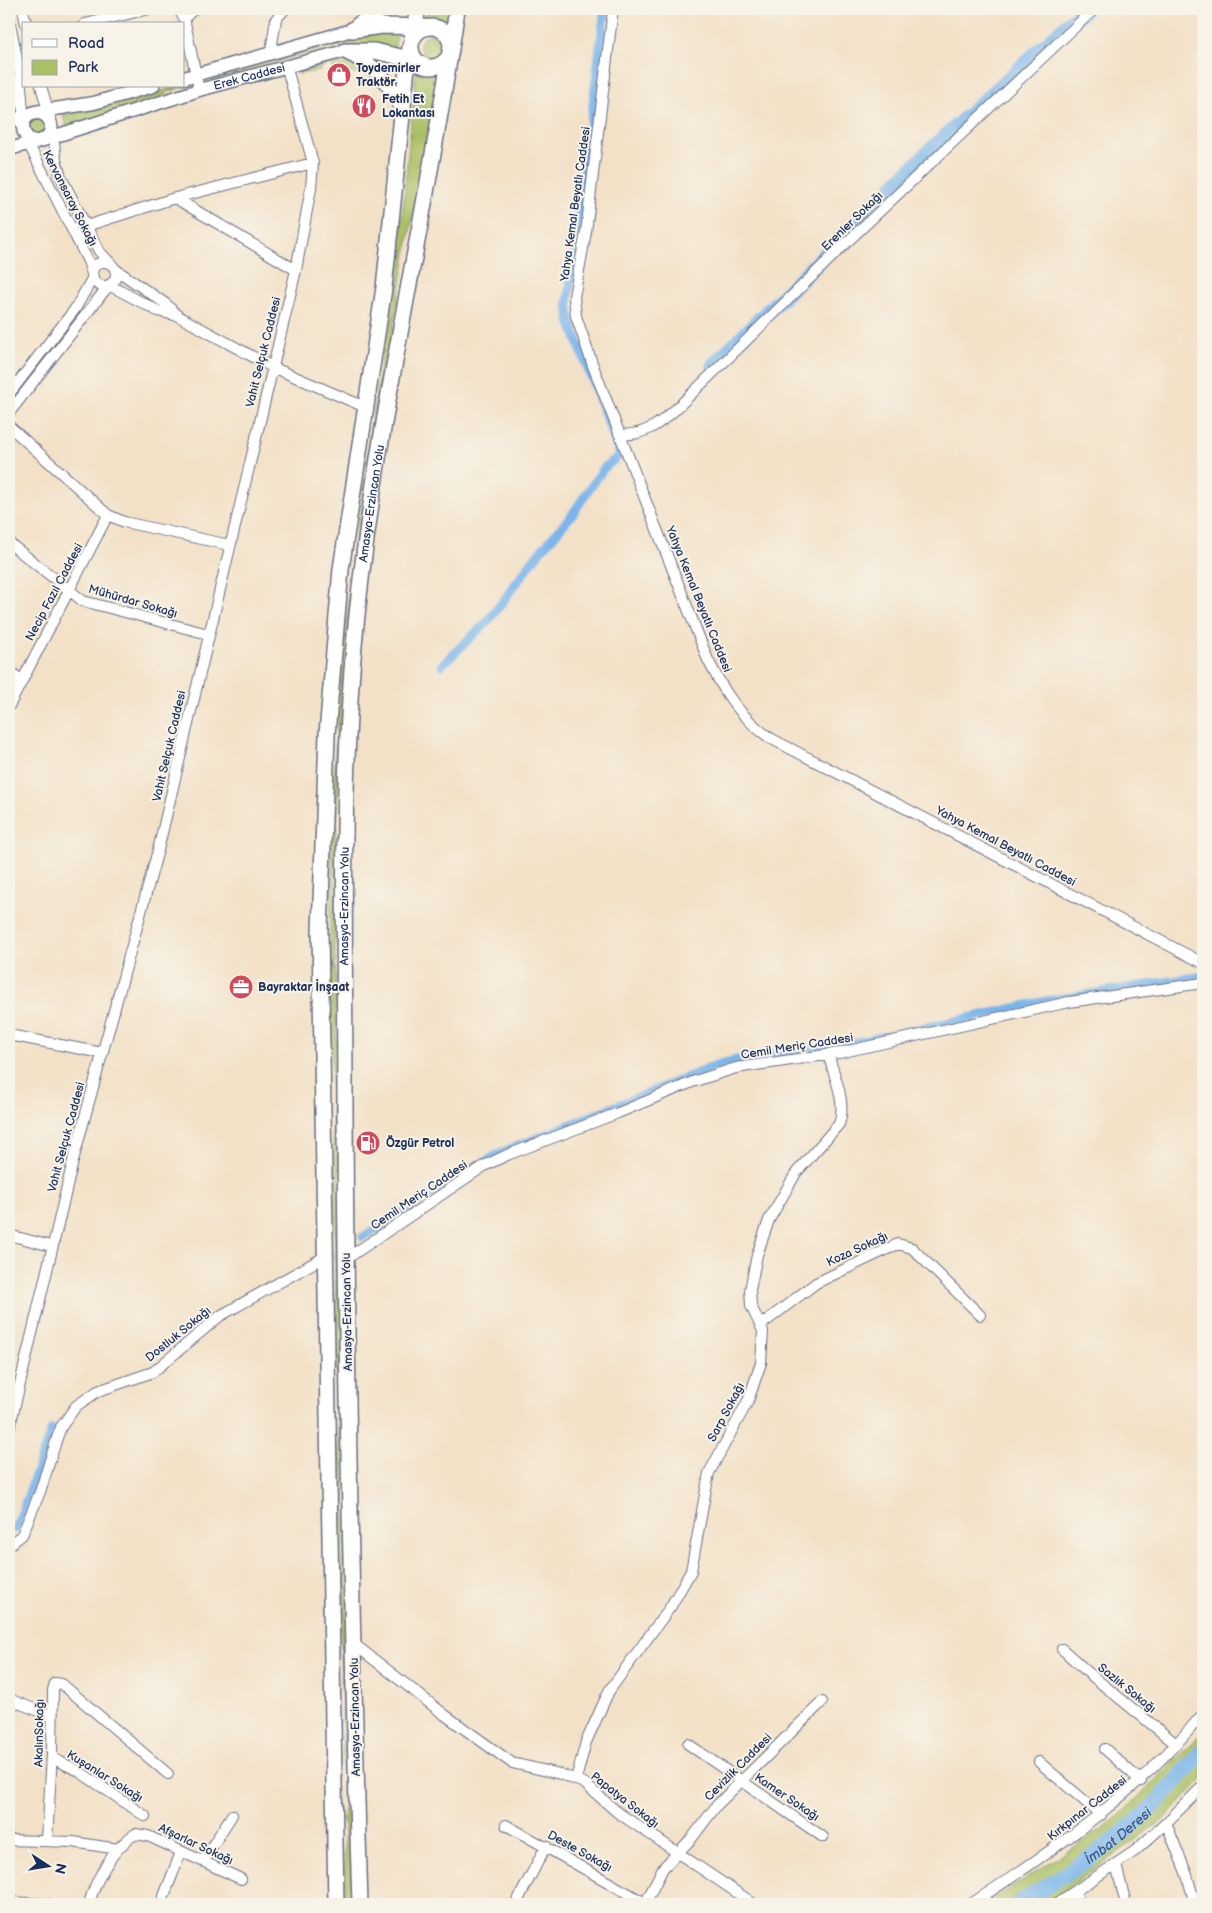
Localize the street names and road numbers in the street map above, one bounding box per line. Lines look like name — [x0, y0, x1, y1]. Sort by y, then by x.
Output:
street label: Erek Caddesi — [212, 60, 287, 94]
street label: Yahya Kemal Beyatlı Caddesi — [557, 125, 594, 284]
street label: Kervansaray Sokağı — [39, 148, 100, 249]
street label: Erenler Sokağı — [819, 188, 886, 254]
street label: Vahit Selçuk Caddesi — [242, 295, 285, 409]
street label: Amasya-Erzincan Yolu — [356, 444, 388, 563]
street label: Yahya Kemal Beyatlı Caddesi — [662, 523, 735, 675]
street label: Necip Fazıl Caddesi — [22, 541, 87, 644]
street label: Mühürdar Sokağı — [87, 582, 179, 621]
street label: Vahit Selçuk Caddesi — [149, 689, 190, 803]
street label: Yahya Kemal Beyatlı Caddesi — [932, 803, 1078, 890]
street label: Amasya-Erzincan Yolu — [337, 847, 353, 966]
street label: Cemil Meriç Caddesi — [740, 1030, 854, 1063]
street label: Vahit Selçuk Caddesi — [45, 1080, 88, 1194]
street label: Cemil Meriç Caddesi — [368, 1157, 471, 1233]
street label: Koza Sokağı — [824, 1229, 890, 1270]
street label: Amasya-Erzincan Yolu — [339, 1253, 356, 1371]
street label: Dostluk Sokağı — [143, 1303, 214, 1365]
street label: Sarp Sokağı — [705, 1380, 748, 1444]
street label: Amasya-Erzincan Yolu — [347, 1658, 364, 1776]
street label: Sazlık Sokağı — [1095, 1660, 1159, 1716]
street label: AkalınSokağı — [31, 1699, 48, 1767]
street label: Cevizlik Caddesi — [701, 1730, 775, 1804]
street label: Kuşanlar Sokağı — [64, 1747, 146, 1806]
street label: Papatya Sokağı — [588, 1769, 662, 1832]
street label: Kamer Sokağı — [751, 1770, 822, 1825]
street label: Kırkpınar Caddesi — [1045, 1773, 1130, 1844]
street label: Afşarlar Sokağı — [156, 1821, 236, 1868]
street label: Deste Sokağı — [545, 1828, 615, 1875]

